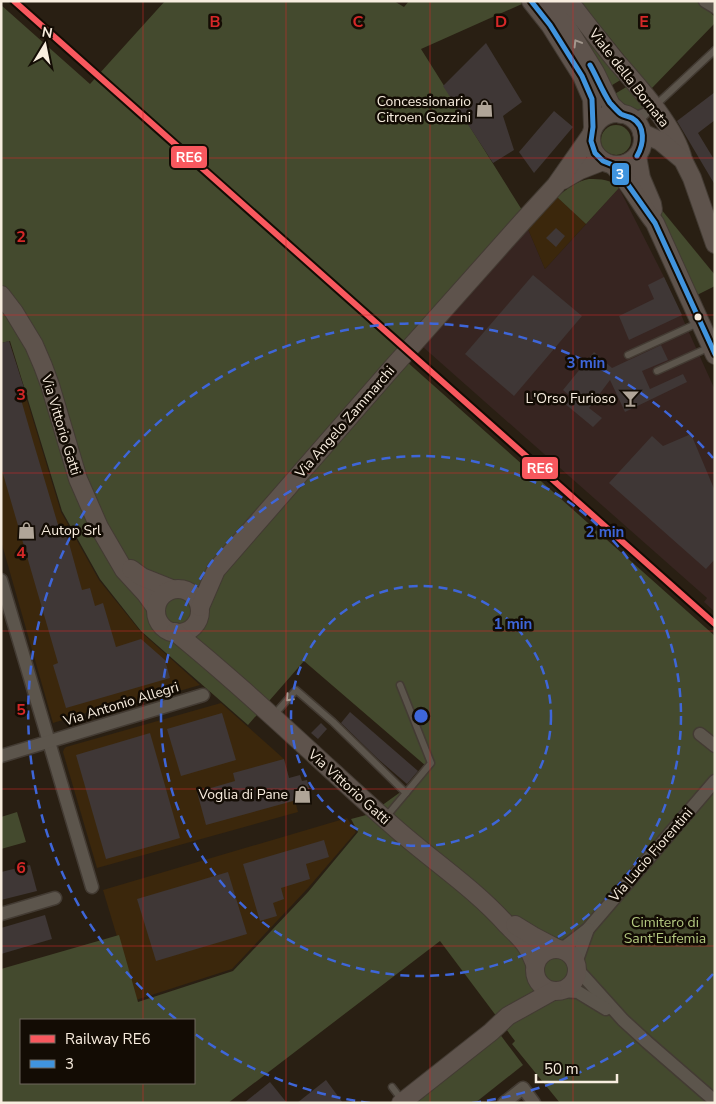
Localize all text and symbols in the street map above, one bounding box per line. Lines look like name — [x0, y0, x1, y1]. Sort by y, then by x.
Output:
text: B — [209, 11, 221, 33]
text: C — [353, 11, 364, 33]
text: D — [495, 11, 507, 33]
text: E — [639, 11, 649, 33]
north arrow — [20, 20, 70, 70]
text: N — [40, 22, 54, 43]
street label: Viale della Bornata — [584, 24, 674, 131]
one-way arrow — [574, 39, 584, 48]
place label: Concessionario Citroen Gozzini — [376, 92, 471, 127]
shop icon: Concessionario Citroen Gozzini — [475, 99, 495, 119]
line badge: RE6 — [170, 145, 208, 169]
text: RE6 — [176, 148, 202, 167]
line badge: 3 — [611, 162, 630, 186]
text: 3 — [616, 165, 624, 184]
text: 2 — [16, 226, 26, 248]
unlabelled marker — [693, 312, 703, 322]
text: 3 min — [567, 353, 605, 373]
street label: Via Angelo Zammarchi — [290, 362, 399, 483]
street label: Via Vittorio Gatti — [36, 371, 85, 478]
text: 3 — [16, 384, 26, 406]
bar icon: L'Orso Furioso — [620, 388, 640, 408]
place label: L'Orso Furioso — [526, 389, 616, 408]
line badge: RE6 — [521, 456, 559, 480]
text: RE6 — [527, 459, 553, 478]
shop icon: Autop Srl — [17, 520, 37, 540]
place label: Autop Srl — [41, 521, 102, 540]
text: 2 min — [586, 522, 624, 542]
text: 4 — [16, 542, 26, 564]
text: 1 min — [494, 614, 532, 634]
street label: Via Antonio Allegri — [60, 677, 181, 731]
one-way arrow — [286, 692, 295, 701]
text: 5 — [16, 699, 26, 721]
centre of rings — [412, 707, 430, 725]
street label: Via Vittorio Gatti — [303, 744, 394, 829]
shop icon: Voglia di Pane — [292, 784, 312, 804]
place label: Voglia di Pane — [197, 785, 288, 804]
street label: Via Lucio Fiorentini — [604, 804, 697, 907]
text: 6 — [16, 857, 26, 879]
park label: Cimitero di Sant'Eufemia — [624, 913, 706, 948]
legend — [20, 1019, 195, 1084]
text: Railway RE6 — [65, 1029, 150, 1049]
scale bar — [536, 1052, 617, 1084]
text: 3 — [65, 1054, 74, 1074]
text: 50 m — [544, 1059, 579, 1079]

